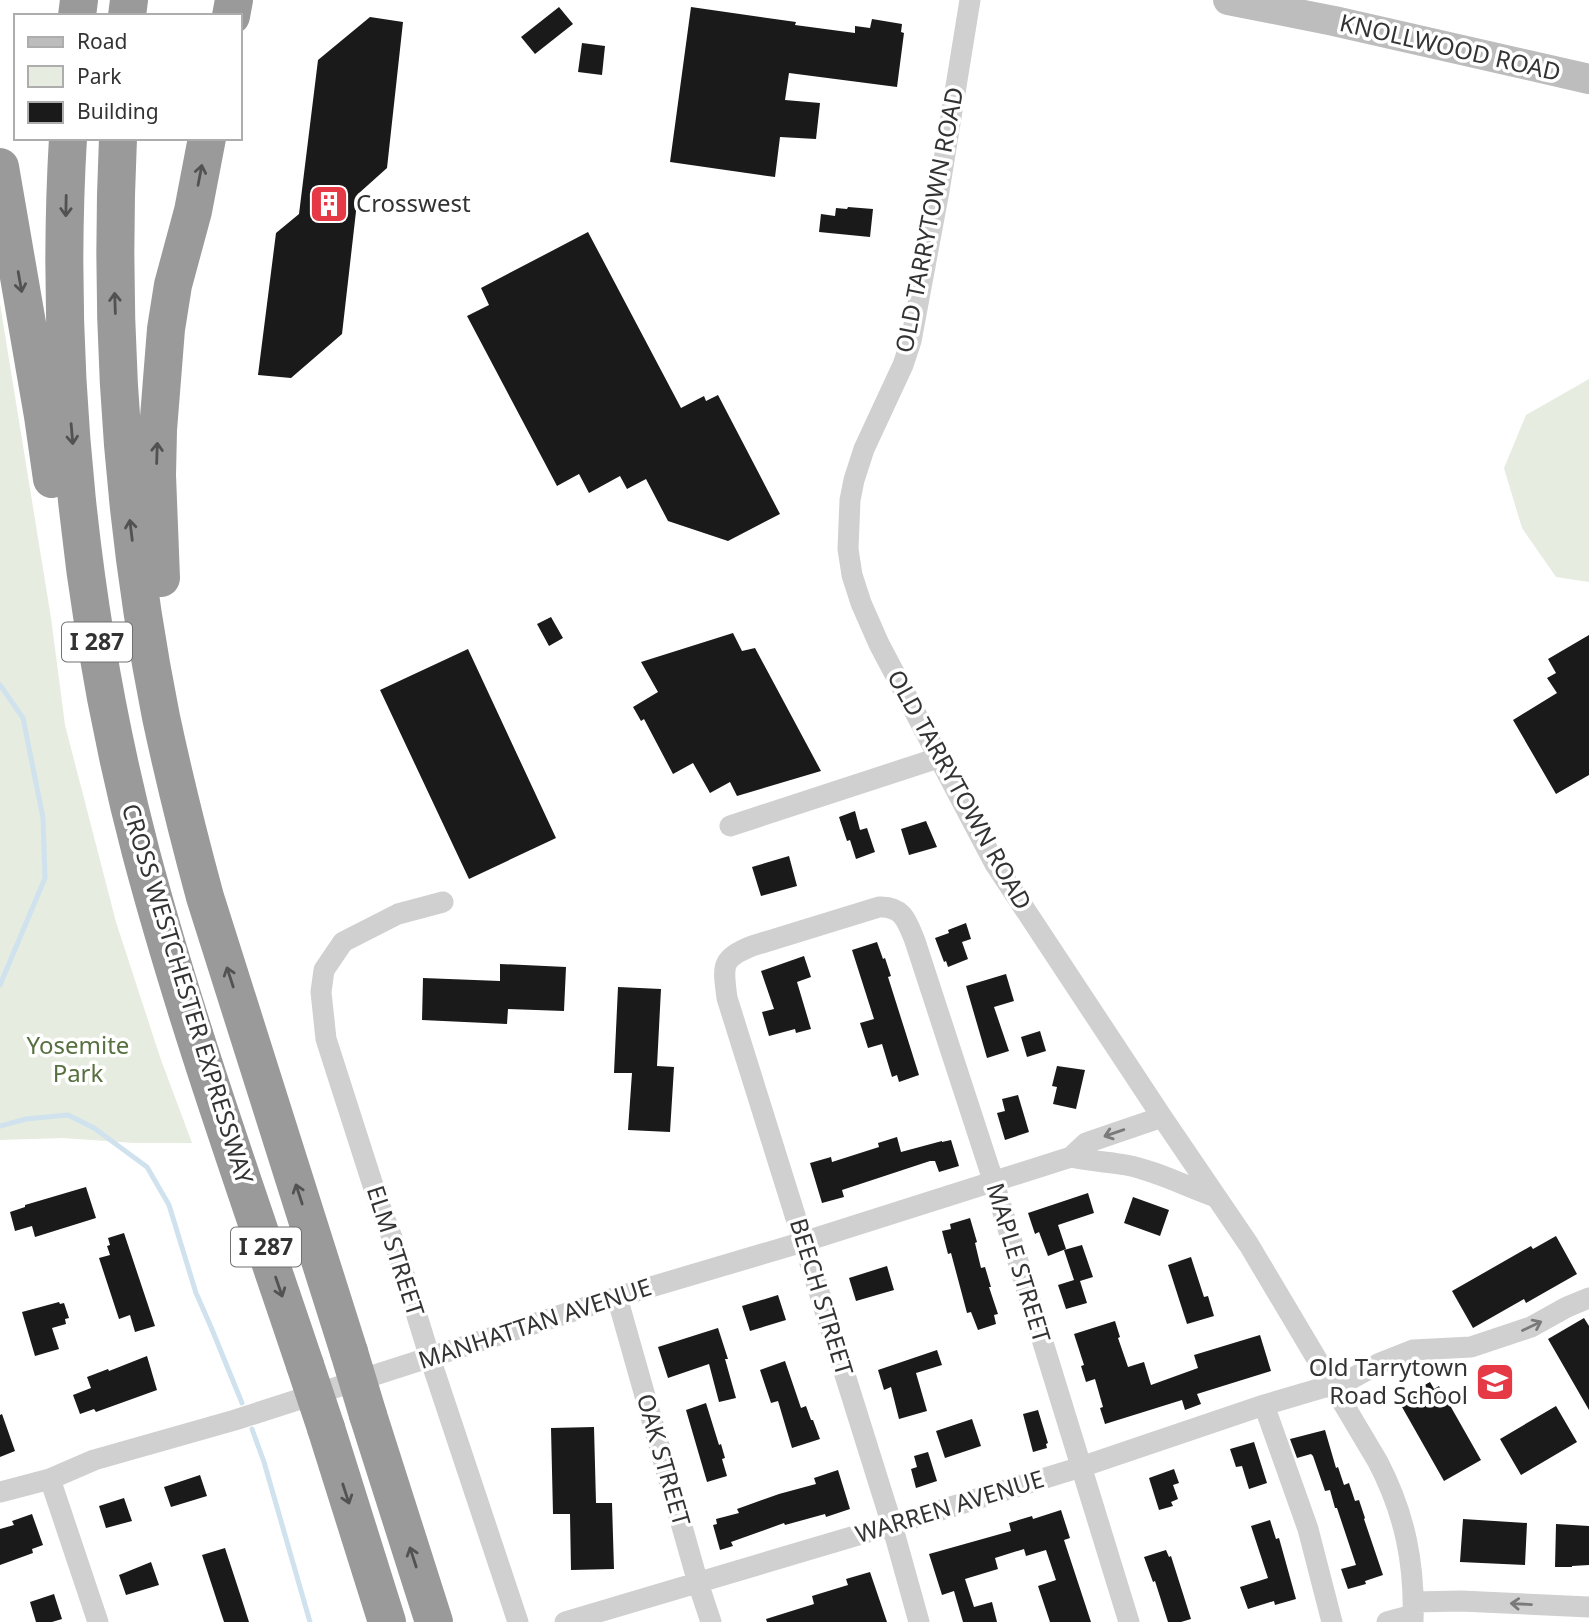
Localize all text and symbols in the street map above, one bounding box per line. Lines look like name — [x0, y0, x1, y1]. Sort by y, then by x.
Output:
street label: KNOLLWOOD ROAD — [1337, 5, 1564, 88]
legend — [14, 14, 242, 140]
text: Road — [77, 27, 127, 55]
text: Park — [77, 62, 122, 90]
street label: OLD TARRYTOWN ROAD — [887, 84, 970, 355]
text: Building — [77, 97, 159, 125]
one-way arrow — [194, 164, 207, 187]
building icon: Crosswest — [308, 183, 350, 225]
place label: Crosswest — [356, 186, 471, 219]
one-way arrow — [59, 195, 72, 218]
one-way arrow — [14, 270, 27, 293]
one-way arrow — [109, 292, 122, 315]
one-way arrow — [66, 422, 79, 445]
one-way arrow — [151, 441, 164, 464]
one-way arrow — [125, 519, 138, 542]
road number: I 287 — [62, 622, 132, 662]
street label: OLD TARRYTOWN ROAD — [880, 663, 1040, 915]
street label: CROSS WESTCHESTER EXPRESSWAY — [115, 799, 262, 1188]
one-way arrow — [223, 967, 235, 989]
park label: Yosemite Park — [27, 1028, 129, 1089]
one-way arrow — [1104, 1128, 1126, 1140]
street label: MAPLE STREET — [979, 1179, 1060, 1347]
street label: ELM STREET — [360, 1181, 433, 1321]
one-way arrow — [291, 1183, 304, 1205]
street label: BEECH STREET — [783, 1214, 862, 1380]
road number: I 287 — [231, 1228, 301, 1266]
street label: MANHATTAN AVENUE — [414, 1269, 655, 1376]
one-way arrow — [274, 1275, 286, 1297]
one-way arrow — [1521, 1319, 1542, 1332]
place label: Old Tarrytown Road School — [1309, 1350, 1468, 1411]
school or university icon: Old Tarrytown Road School — [1474, 1361, 1516, 1403]
street label: OAK STREET — [630, 1390, 699, 1530]
street label: WARREN AVENUE — [851, 1461, 1048, 1550]
one-way arrow — [341, 1482, 354, 1504]
one-way arrow — [406, 1546, 419, 1568]
one-way arrow — [1510, 1597, 1533, 1610]

